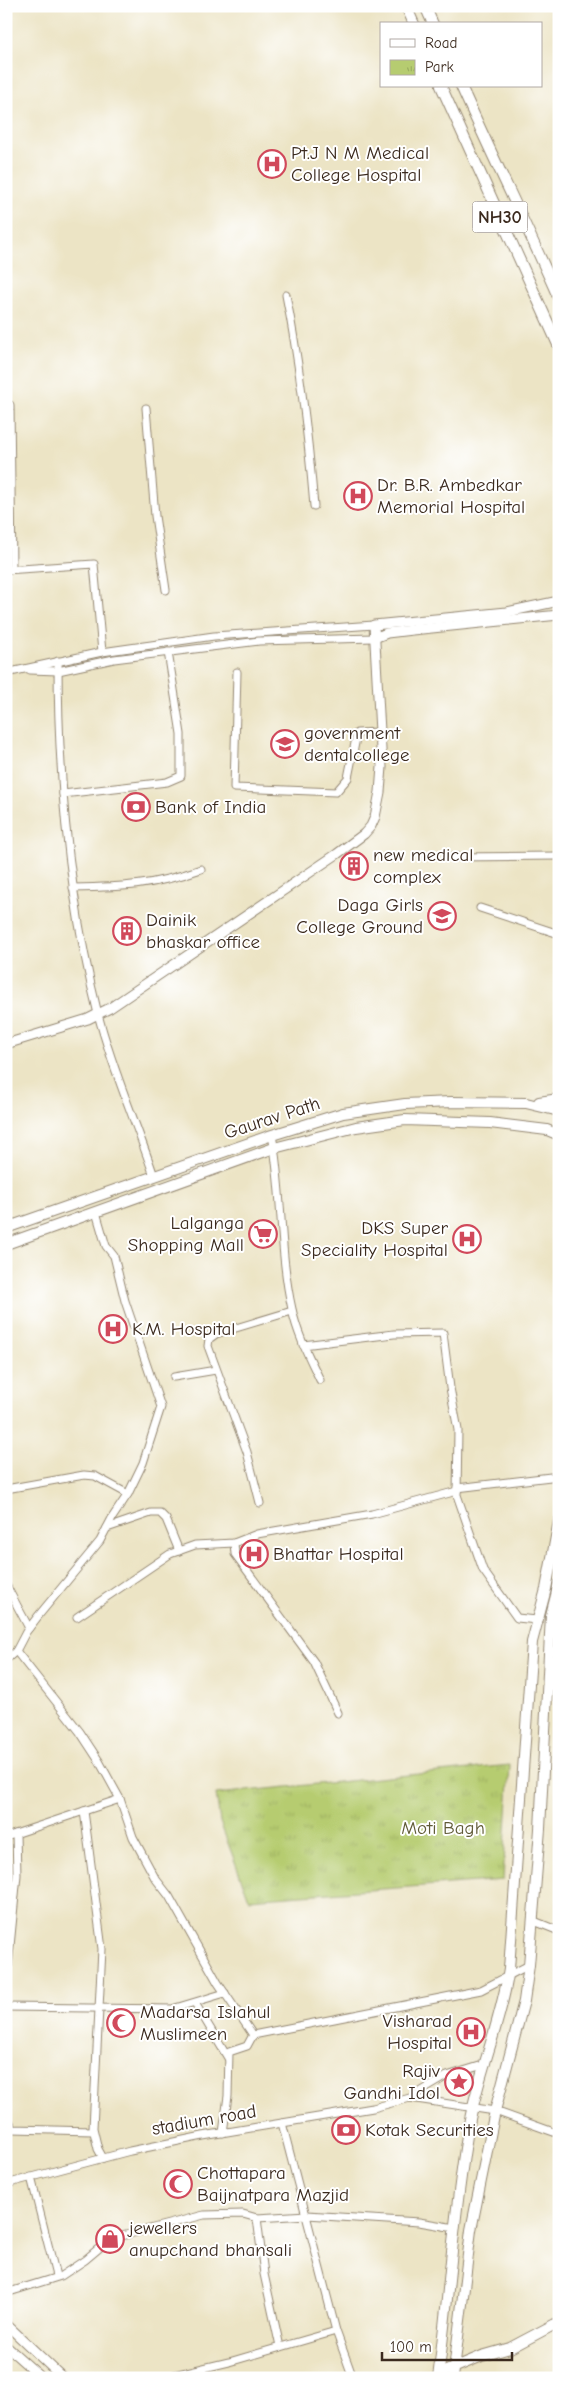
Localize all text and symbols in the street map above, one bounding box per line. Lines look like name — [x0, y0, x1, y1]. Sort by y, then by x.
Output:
legend — [380, 22, 542, 88]
text: Road — [425, 34, 457, 52]
text: Park — [425, 58, 454, 76]
place label: Pt.J N M Medical College Hospital — [291, 142, 429, 186]
hospital icon: Pt.J N M Medical College Hospital — [257, 149, 287, 179]
road number: NH30 — [472, 202, 528, 232]
place label: Dr. B.R. Ambedkar Memorial Hospital — [377, 474, 525, 518]
hospital icon: Dr. B.R. Ambedkar Memorial Hospital — [343, 481, 373, 511]
place label: government dentalcollege — [304, 722, 410, 766]
school or university icon: government dentalcollege — [270, 729, 300, 759]
bank icon: Bank of India — [121, 792, 151, 822]
place label: Bank of India — [155, 796, 266, 818]
place label: new medical complex — [373, 844, 473, 888]
building icon: new medical complex — [339, 851, 369, 881]
place label: Daga Girls College Ground — [296, 894, 423, 938]
school or university icon: Daga Girls College Ground — [427, 901, 457, 931]
place label: Dainik bhaskar office — [146, 909, 260, 953]
building icon: Dainik bhaskar office — [112, 916, 142, 946]
street label: Gaurav Path — [221, 1092, 323, 1144]
place label: Lalganga Shopping Mall — [128, 1212, 244, 1256]
place label: DKS Super Speciality Hospital — [301, 1217, 448, 1261]
supermarket icon: Lalganga Shopping Mall — [248, 1219, 278, 1249]
hospital icon: DKS Super Speciality Hospital — [452, 1224, 482, 1254]
hospital icon: K.M. Hospital — [98, 1314, 128, 1344]
place label: K.M. Hospital — [132, 1318, 236, 1340]
hospital icon: Bhattar Hospital — [239, 1539, 269, 1569]
place label: Bhattar Hospital — [273, 1543, 404, 1565]
park label: Moti Bagh — [401, 1817, 485, 1839]
place label: Madarsa Islahul Muslimeen — [140, 2001, 271, 2045]
mosque icon: Madarsa Islahul Muslimeen — [106, 2008, 136, 2038]
place label: Visharad Hospital — [383, 2010, 452, 2054]
hospital icon: Visharad Hospital — [456, 2017, 486, 2047]
place label: Rajiv Gandhi Idol — [343, 2060, 440, 2104]
place icon: Rajiv Gandhi Idol — [444, 2067, 474, 2097]
street label: stadium road — [150, 2100, 258, 2140]
bank icon: Kotak Securities — [331, 2115, 361, 2145]
place label: Kotak Securities — [365, 2119, 494, 2141]
place label: Chottapara Baijnatpara Mazjid — [197, 2162, 349, 2206]
mosque icon: Chottapara Baijnatpara Mazjid — [163, 2169, 193, 2199]
place label: jewellers anupchand bhansali — [127, 2217, 292, 2261]
shop icon: jewellers anupchand bhansali — [95, 2224, 125, 2254]
scale bar — [382, 2329, 512, 2361]
text: 100 m — [390, 2338, 432, 2356]

